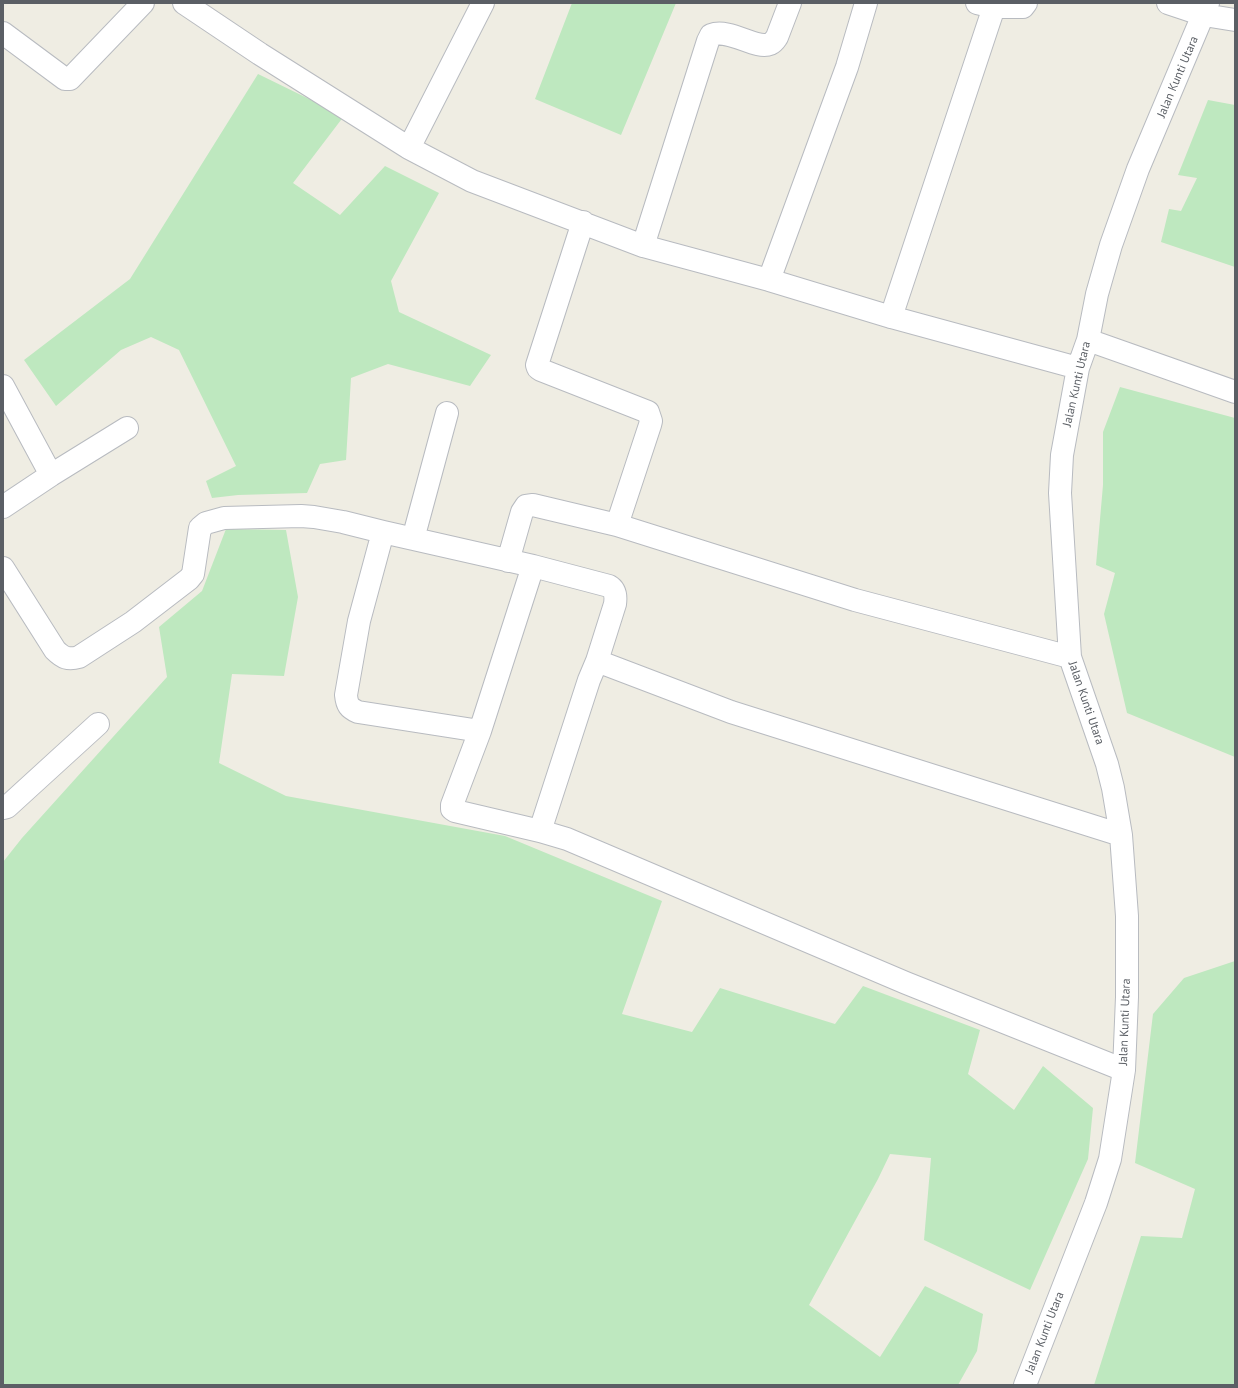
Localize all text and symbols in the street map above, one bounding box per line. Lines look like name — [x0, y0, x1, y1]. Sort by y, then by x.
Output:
street label: Jalan Kunti Utara — [1154, 34, 1202, 120]
street label: Jalan Kunti Utara — [1060, 340, 1094, 428]
street label: Jalan Kunti Utara — [1065, 660, 1107, 746]
street label: Jalan Kunti Utara — [1116, 978, 1134, 1066]
street label: Jalan Kunti Utara — [1023, 1290, 1067, 1376]

